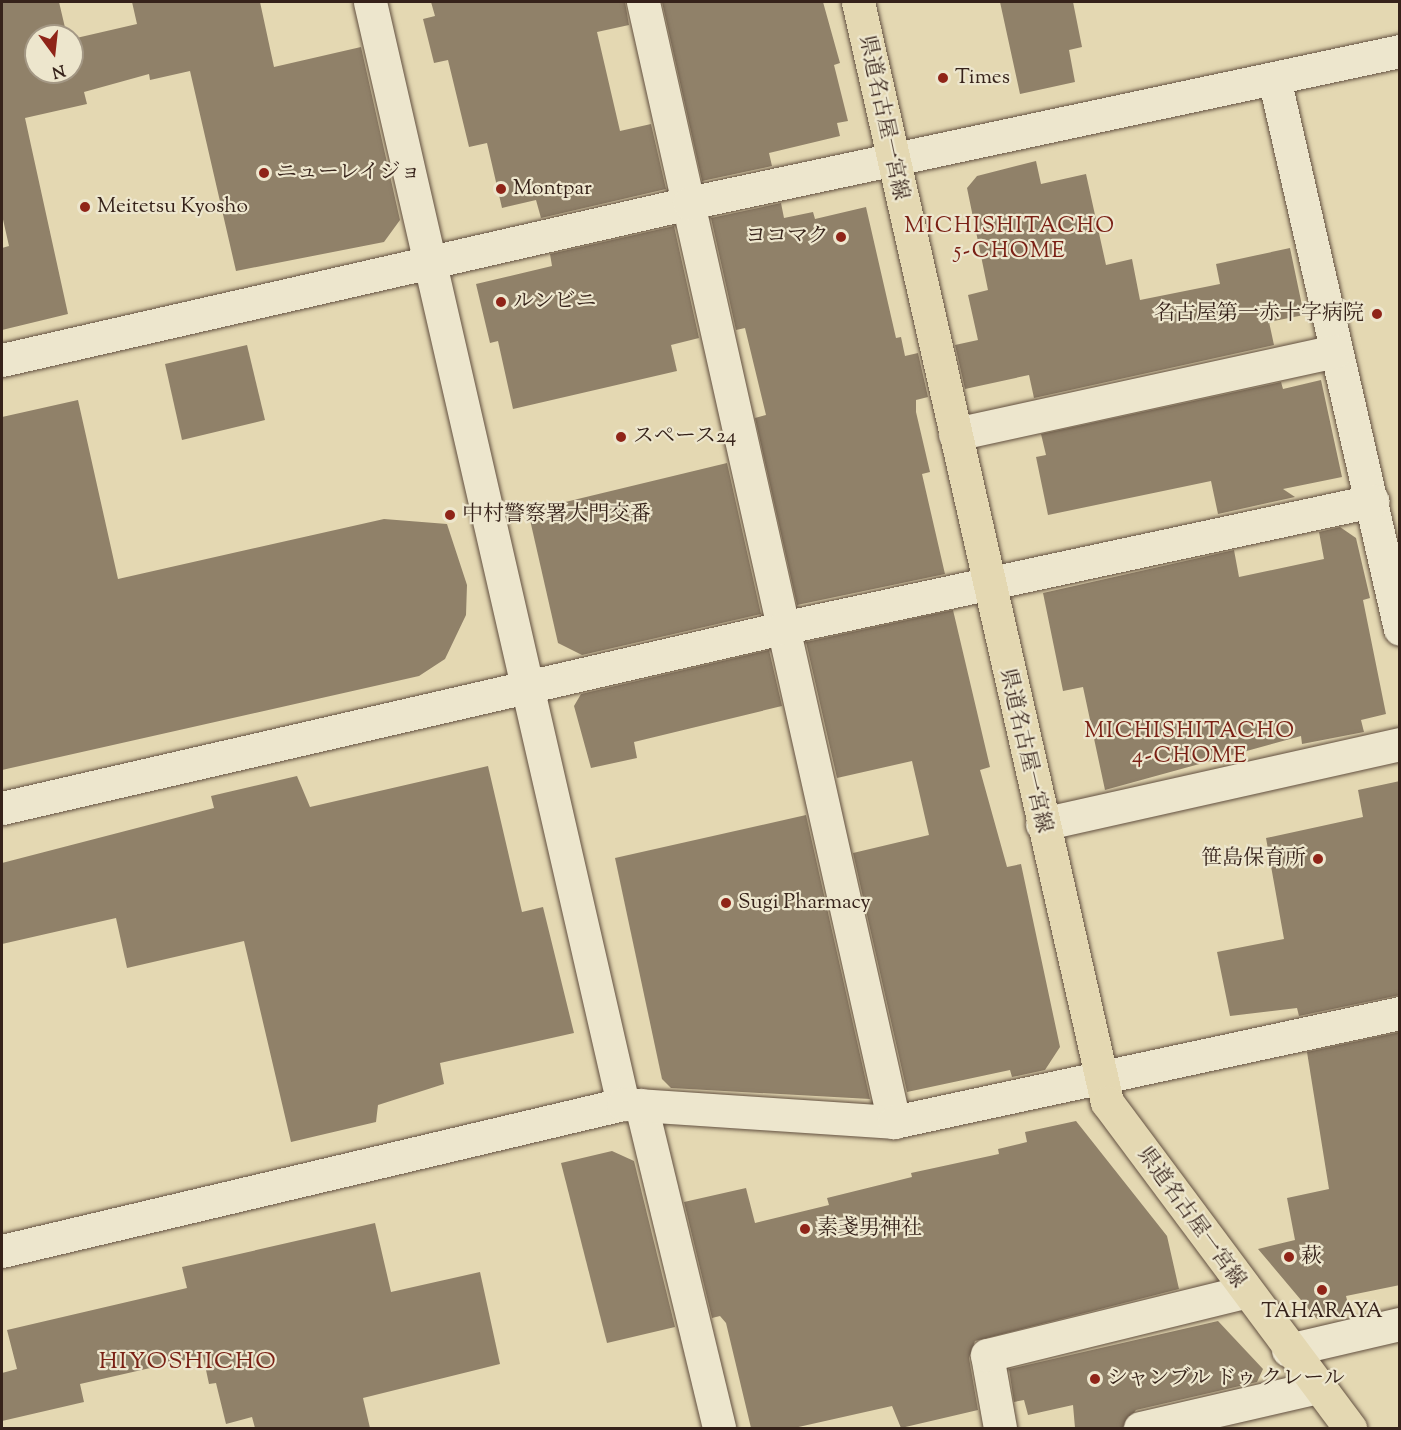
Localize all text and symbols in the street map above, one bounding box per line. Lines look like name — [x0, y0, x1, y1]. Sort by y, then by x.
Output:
north arrow — [24, 24, 84, 84]
street label: 県道名古屋一宮線 — [853, 33, 913, 203]
text: N — [49, 57, 67, 83]
place label: Times — [955, 65, 1010, 91]
marker: Times — [936, 71, 950, 85]
place label: ニューレイジョ — [276, 160, 423, 186]
marker: ニューレイジョ — [257, 166, 271, 180]
place label: Montpar — [513, 176, 592, 202]
marker: Montpar — [494, 182, 508, 196]
place label: Meitetsu Kyosho — [97, 194, 248, 220]
marker: Meitetsu Kyosho — [78, 200, 92, 214]
district label: MICHISHITACHO 5-CHOME — [904, 214, 1116, 266]
place label: ヨコマク — [745, 224, 829, 250]
marker: ヨコマク — [834, 230, 848, 244]
place label: ルンビニ — [513, 289, 597, 315]
marker: ルンビニ — [494, 295, 508, 309]
place label: 名古屋第一赤十字病院 — [1154, 301, 1364, 327]
marker: 名古屋第一赤十字病院 — [1368, 305, 1386, 323]
place label: スペース24 — [633, 424, 737, 450]
marker: スペース24 — [614, 430, 628, 444]
place label: 中村警察署大門交番 — [462, 502, 651, 528]
marker: 中村警察署大門交番 — [443, 508, 457, 522]
street label: 県道名古屋一宮線 — [994, 666, 1056, 836]
district label: MICHISHITACHO 4-CHOME — [1084, 719, 1296, 770]
place label: 笹島保育所 — [1201, 846, 1306, 872]
marker: 笹島保育所 — [1311, 852, 1325, 866]
place label: Sugi Pharmacy — [738, 890, 871, 916]
marker: Sugi Pharmacy — [719, 896, 733, 910]
street label: 県道名古屋一宮線 — [1131, 1143, 1251, 1293]
place label: 素戔男神社 — [817, 1216, 922, 1242]
marker: 素戔男神社 — [798, 1222, 812, 1236]
place label: 萩 — [1301, 1244, 1322, 1270]
marker: 萩 — [1282, 1250, 1296, 1264]
marker: TAHARAYA — [1315, 1283, 1329, 1297]
place label: TAHARAYA — [1261, 1299, 1383, 1325]
district label: HIYOSHICHO — [99, 1349, 277, 1377]
place label: シャンブル ドゥ クレール — [1107, 1366, 1347, 1392]
marker: シャンブル ドゥ クレール — [1088, 1372, 1102, 1386]

